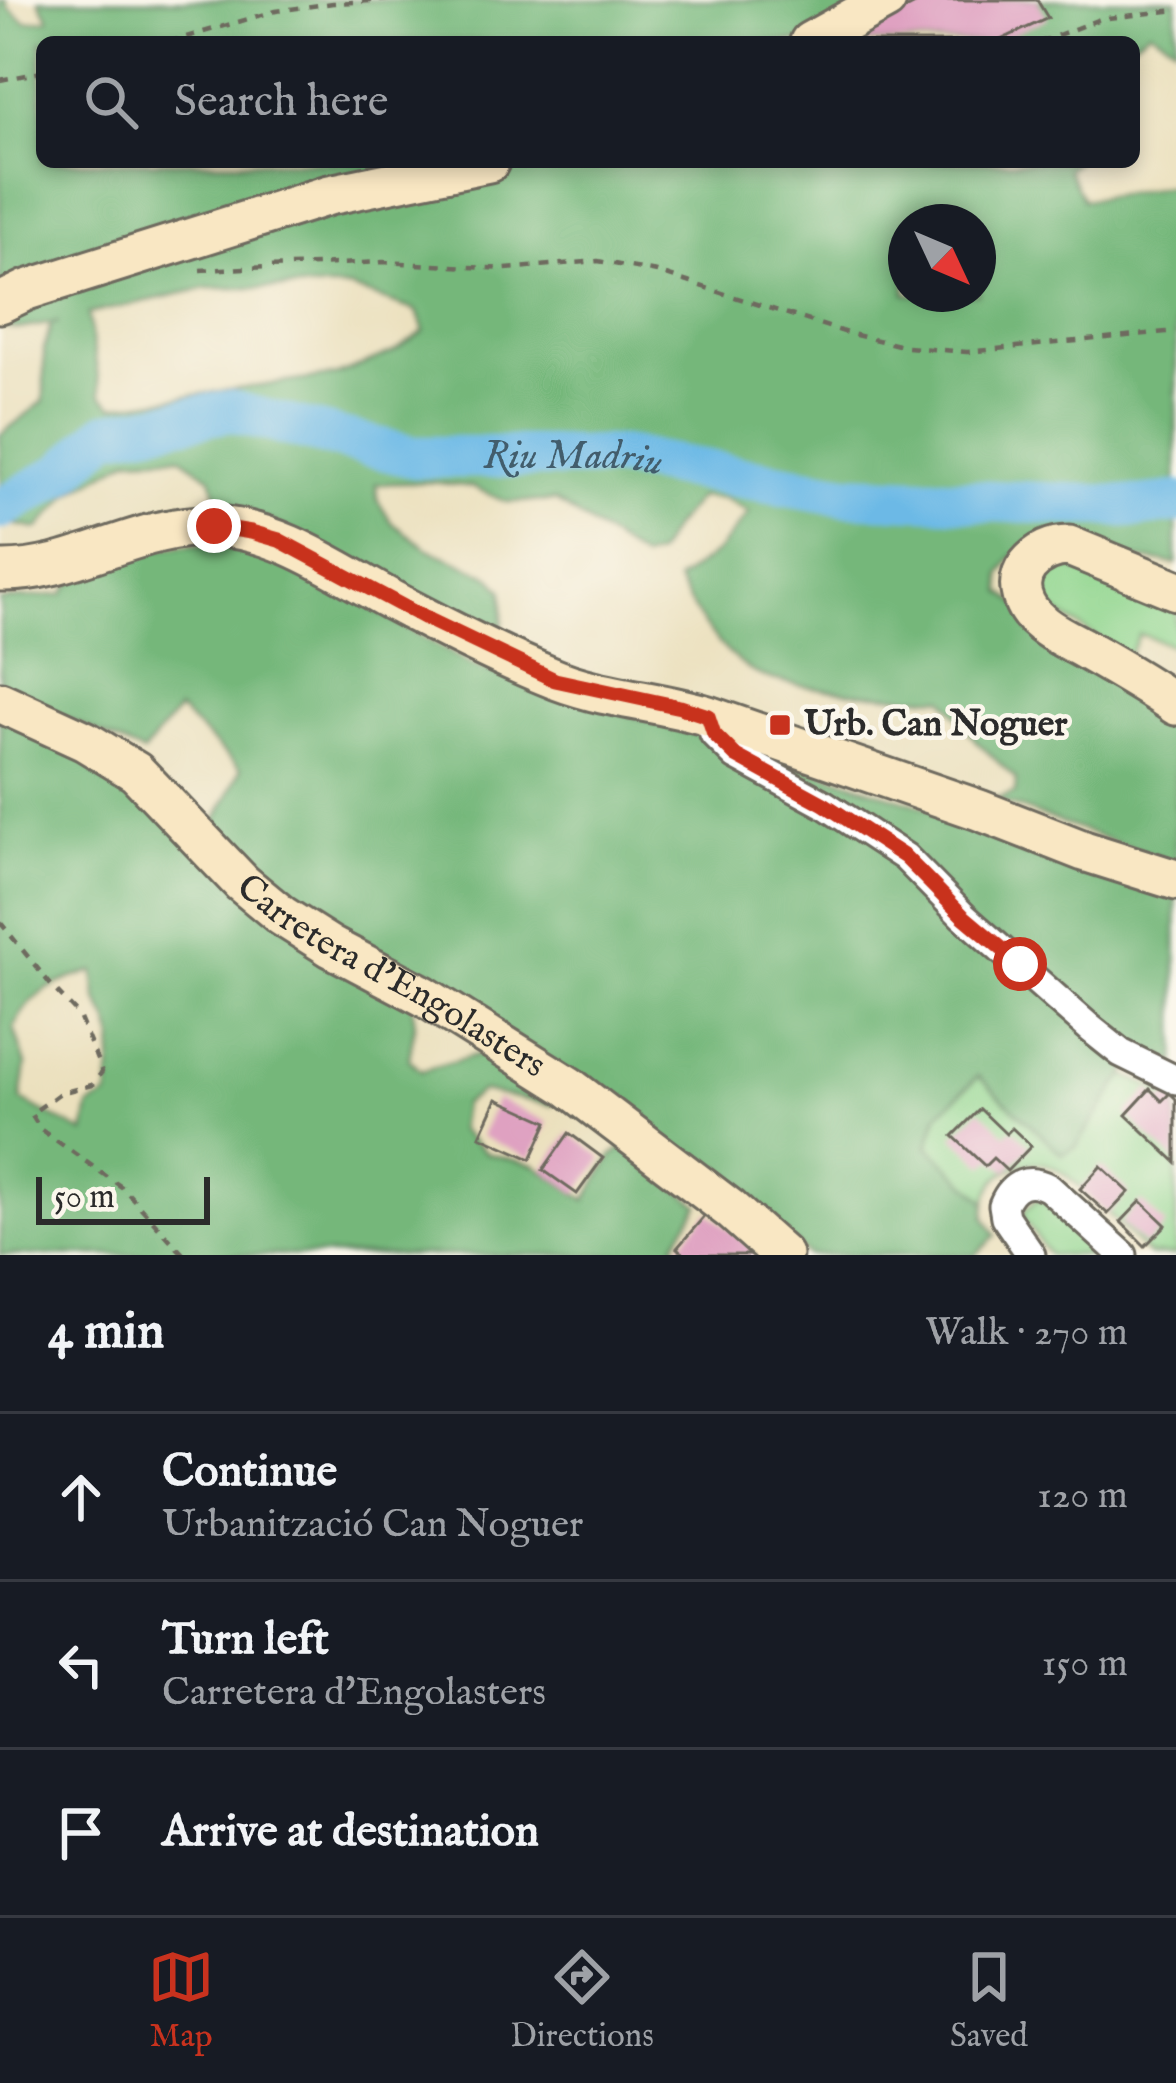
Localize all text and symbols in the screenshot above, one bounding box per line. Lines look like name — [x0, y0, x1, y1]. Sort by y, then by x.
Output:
search box — [36, 36, 1140, 168]
icon: search — [78, 69, 144, 135]
text: Search here — [174, 74, 388, 131]
north arrow — [888, 204, 996, 312]
water label: Riu Madriu — [483, 432, 667, 488]
route end — [187, 499, 241, 553]
place label: Urb. Can Noguer — [804, 702, 1068, 748]
marker: Urb. Can Noguer — [767, 712, 793, 738]
street label: Carretera d'Engolasters — [227, 865, 554, 1089]
route start — [993, 937, 1047, 991]
scale bar — [36, 1171, 210, 1224]
text: 50 m — [54, 1177, 115, 1219]
text: 4 min — [48, 1301, 164, 1366]
text: Walk · 270 m — [925, 1309, 1128, 1358]
text: Continue — [162, 1444, 337, 1501]
icon: ahead — [48, 1464, 114, 1530]
text: 120 m — [1037, 1472, 1128, 1521]
text: Urbanització Can Noguer — [162, 1501, 583, 1550]
text: Turn left — [162, 1612, 329, 1669]
icon: left — [48, 1632, 114, 1698]
text: 150 m — [1042, 1640, 1128, 1689]
text: Carretera d'Engolasters — [162, 1669, 546, 1718]
icon: arrive — [48, 1800, 114, 1866]
text: Arrive at destination — [162, 1804, 539, 1861]
tab: Map — [148, 1944, 214, 2058]
tab: Directions — [510, 1944, 654, 2058]
tab: Saved — [950, 1944, 1028, 2058]

